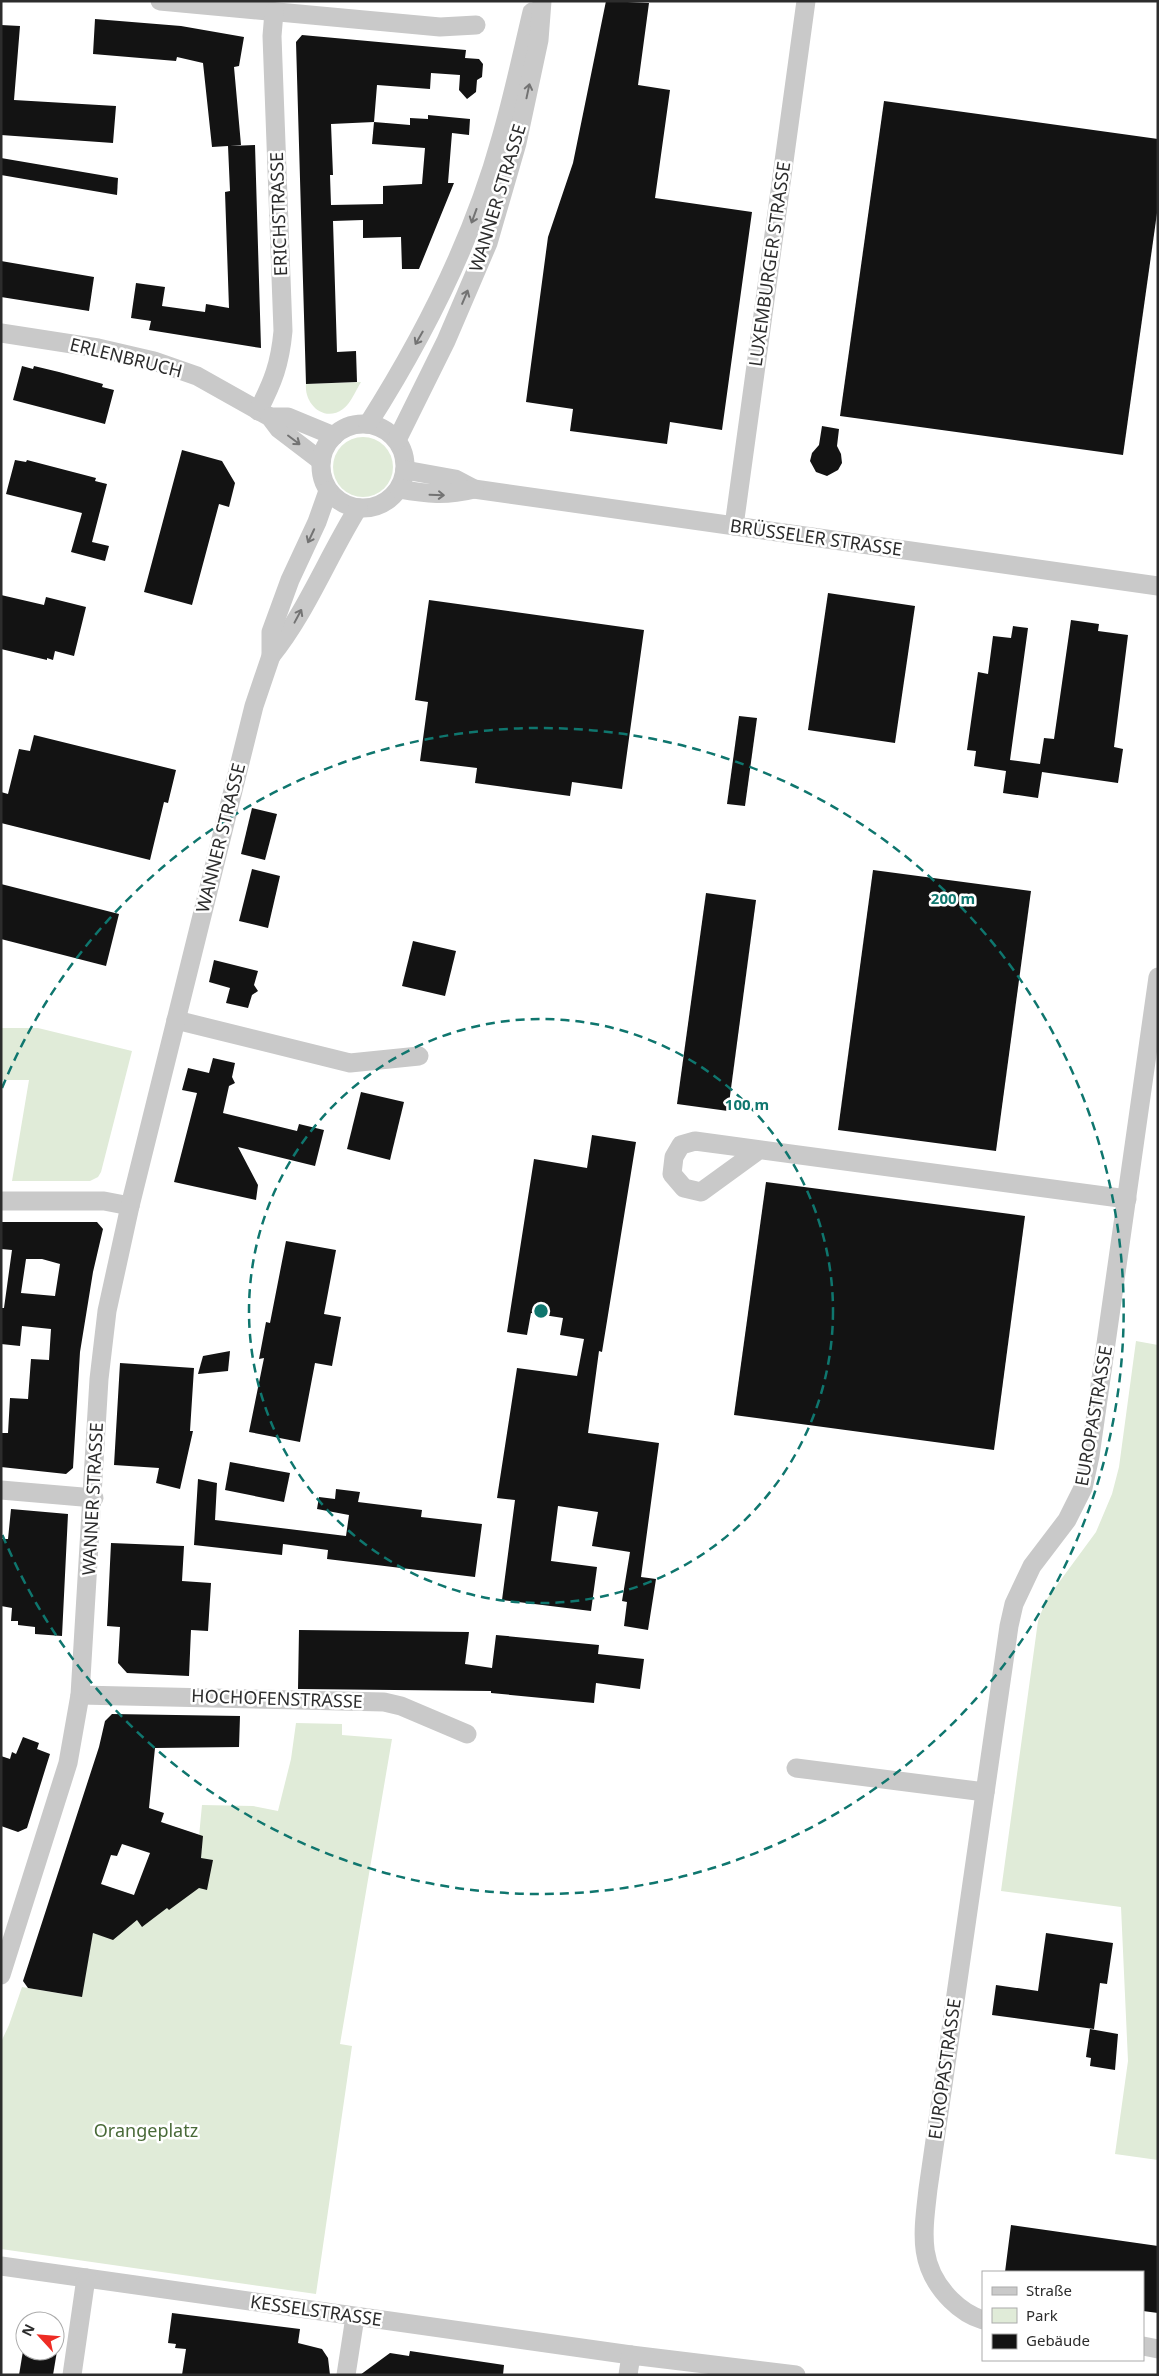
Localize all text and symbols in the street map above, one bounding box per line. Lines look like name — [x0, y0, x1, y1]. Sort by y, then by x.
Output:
one-way arrow — [524, 84, 533, 100]
street label: WANNER STRASSE — [463, 121, 531, 274]
street label: ERICHSTRASSE — [264, 151, 292, 277]
street label: LUXEMBURGER STRASSE — [743, 160, 795, 368]
one-way arrow — [469, 208, 478, 224]
one-way arrow — [462, 289, 471, 304]
street label: ERLENBRUCH — [68, 331, 185, 383]
one-way arrow — [414, 331, 424, 346]
one-way arrow — [287, 435, 301, 445]
one-way arrow — [428, 490, 444, 499]
street label: BRÜSSELER STRASSE — [729, 513, 904, 561]
one-way arrow — [306, 528, 315, 543]
one-way arrow — [294, 609, 303, 624]
street label: WANNER STRASSE — [190, 761, 250, 915]
text: 200 m — [931, 888, 975, 908]
text: 100 m — [725, 1094, 769, 1114]
centre of rings — [532, 1302, 550, 1320]
street label: EUROPASTRASSE — [1069, 1344, 1117, 1488]
street label: WANNER STRASSE — [76, 1422, 108, 1576]
street label: HOCHOFENSTRASSE — [191, 1683, 363, 1713]
street label: EUROPASTRASSE — [922, 1997, 966, 2141]
park label: Orangeplatz — [94, 2118, 198, 2142]
legend — [982, 2271, 1144, 2361]
text: Straße — [1026, 2280, 1072, 2300]
street label: KESSELSTRASSE — [249, 2289, 384, 2331]
text: Park — [1026, 2305, 1058, 2325]
north arrow — [15, 2311, 65, 2361]
text: N — [17, 2321, 39, 2339]
text: Gebäude — [1026, 2330, 1090, 2350]

